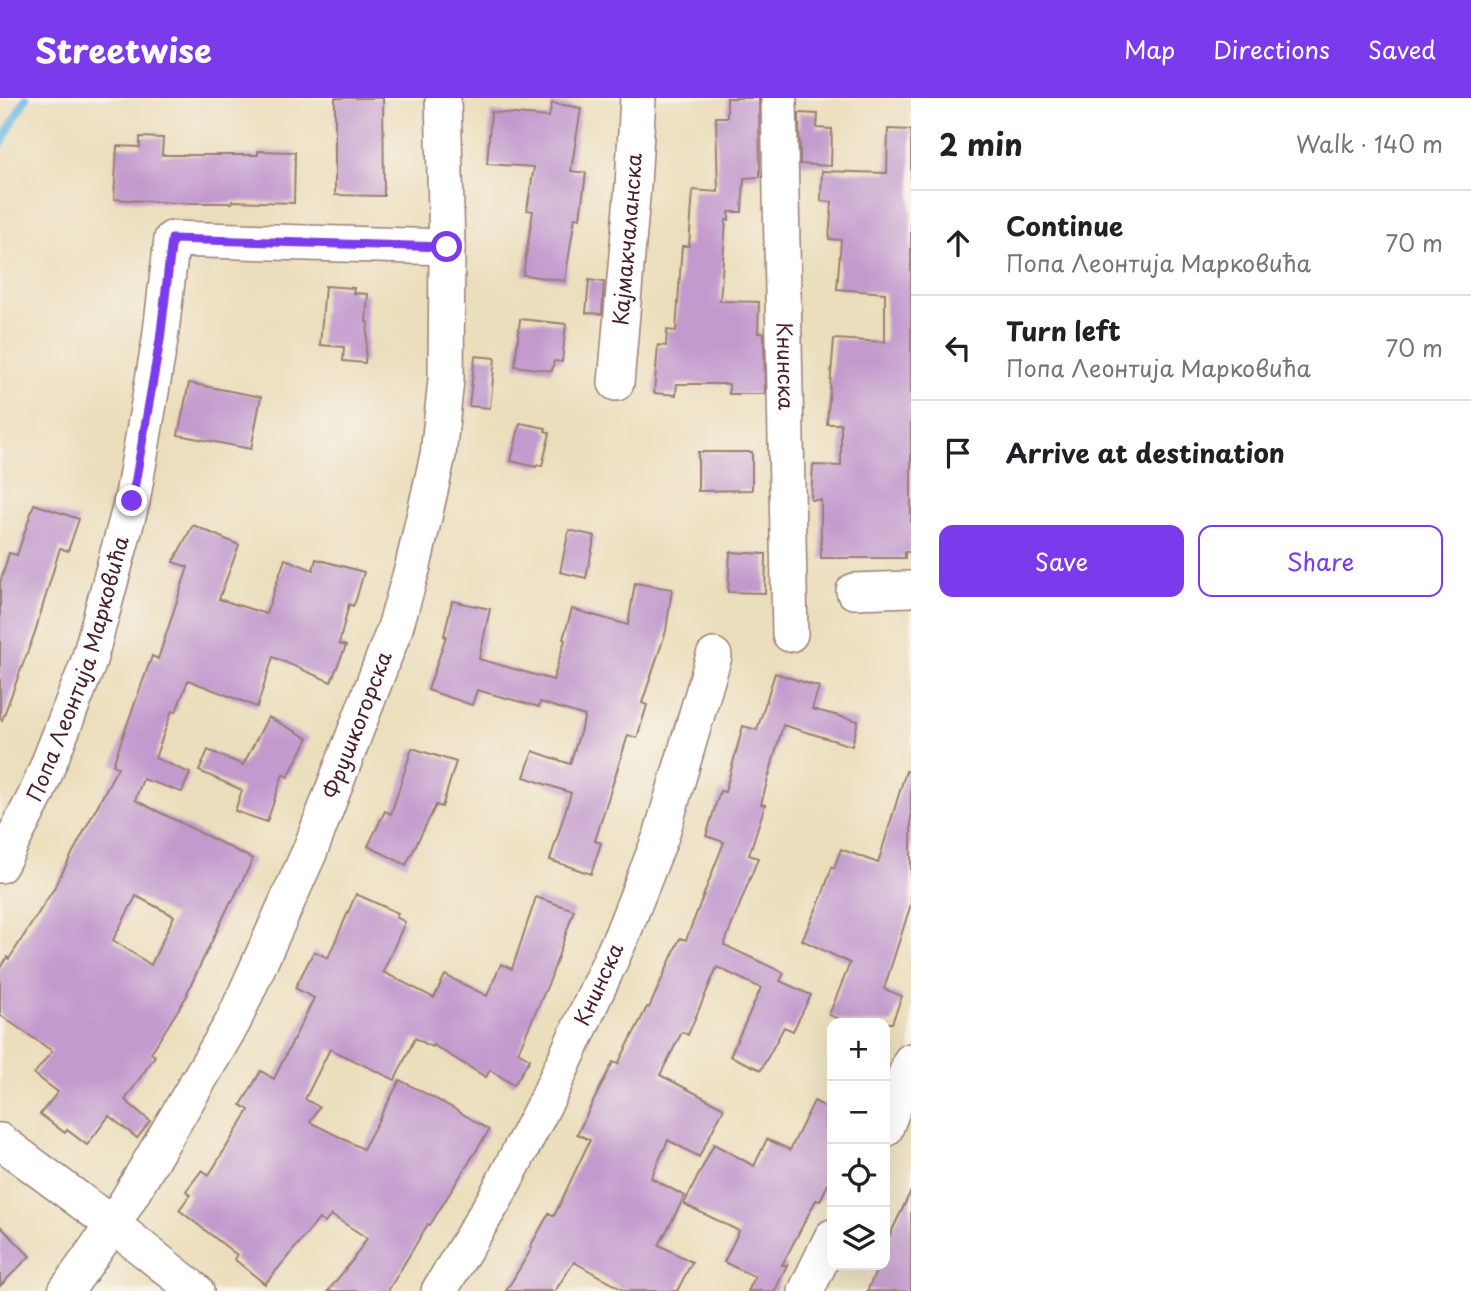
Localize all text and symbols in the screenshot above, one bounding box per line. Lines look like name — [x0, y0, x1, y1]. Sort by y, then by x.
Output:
text: Streetwise — [35, 24, 212, 74]
text: Map — [1124, 31, 1175, 67]
text: Directions — [1213, 31, 1330, 67]
text: Saved — [1368, 31, 1436, 67]
text: 2 min — [939, 121, 1023, 166]
text: Walk · 140 m — [1296, 126, 1443, 161]
street label: Кајмакчаланска — [603, 152, 649, 327]
text: Continue — [1006, 206, 1123, 245]
icon: ahead — [939, 224, 977, 262]
text: 70 m — [1385, 225, 1443, 260]
route start — [431, 231, 462, 262]
text: Попа Леонтија Марковића — [1006, 245, 1311, 280]
text: Turn left — [1006, 311, 1121, 350]
street label: Книнска — [770, 322, 803, 410]
icon: left — [939, 329, 977, 367]
text: 70 m — [1385, 330, 1443, 365]
text: Попа Леонтија Марковића — [1006, 350, 1311, 385]
text: Arrive at destination — [1006, 433, 1285, 472]
icon: arrive — [939, 434, 977, 472]
route end — [116, 485, 147, 516]
button: Save — [939, 525, 1184, 597]
button: Share — [1198, 525, 1443, 597]
street label: Попа Леонтија Марковића — [17, 532, 136, 807]
street label: Фрушкогорска — [313, 646, 399, 803]
street label: Книнска — [565, 937, 630, 1031]
map controls — [827, 1018, 890, 1270]
button: + — [827, 1018, 890, 1081]
button: − — [827, 1081, 890, 1144]
button: locate — [827, 1144, 890, 1207]
button: layers — [827, 1207, 890, 1270]

